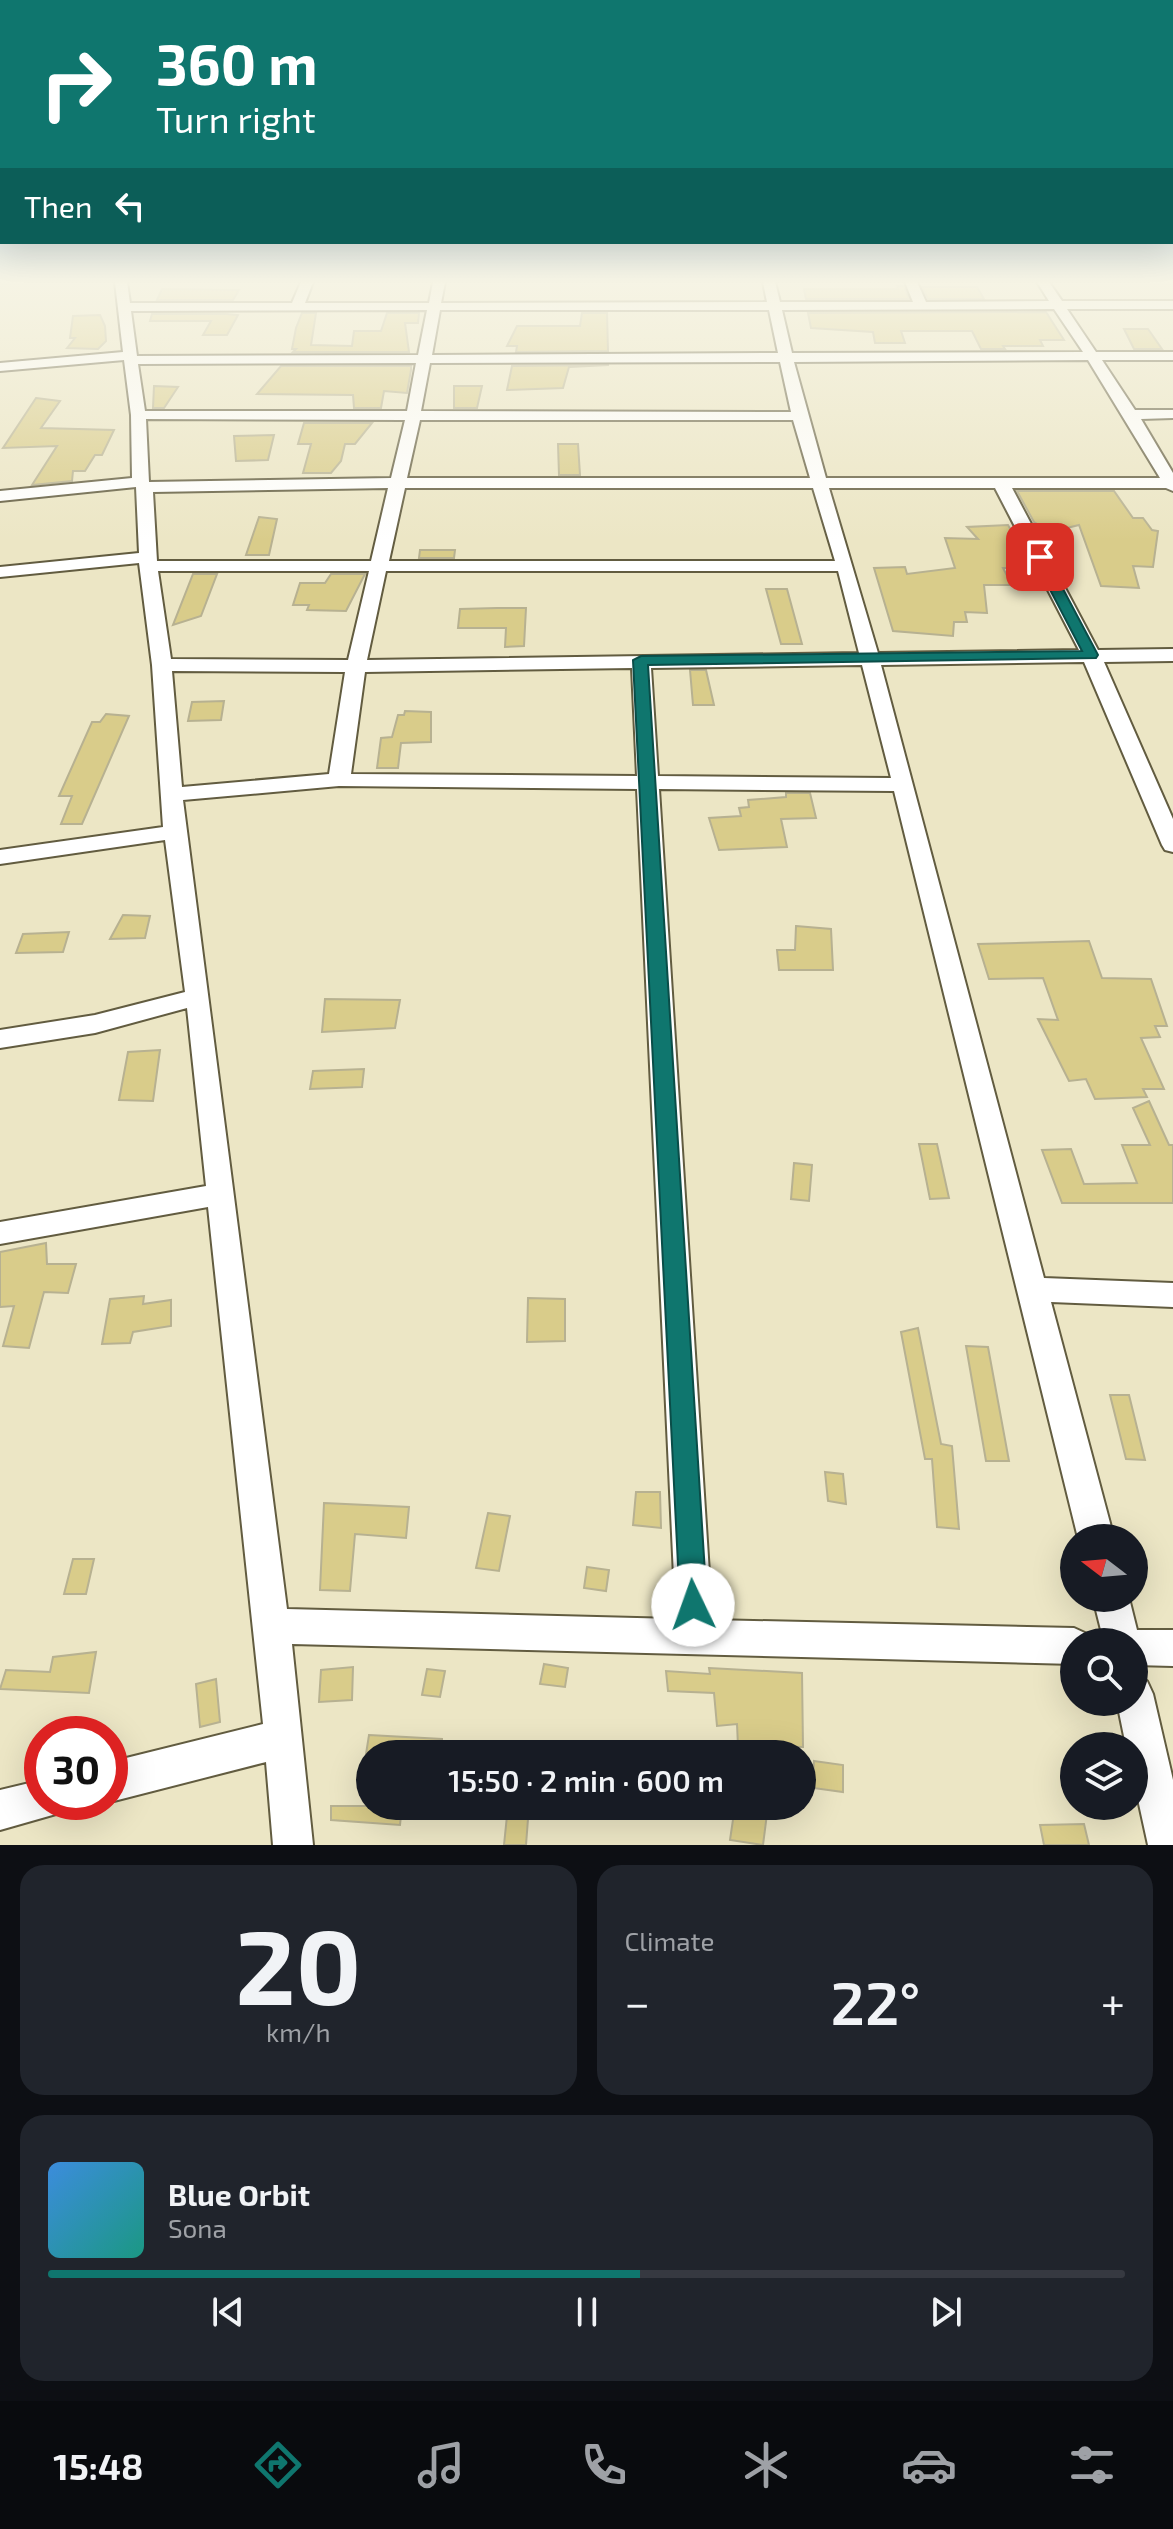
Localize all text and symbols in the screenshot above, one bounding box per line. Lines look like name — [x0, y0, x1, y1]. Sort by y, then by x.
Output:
text: 360 m — [156, 29, 318, 96]
icon: right — [24, 32, 128, 136]
text: Turn right — [156, 97, 316, 140]
icon: left — [108, 184, 152, 228]
text: Then — [24, 188, 92, 224]
pin — [1006, 523, 1074, 591]
icon: arrive — [1018, 535, 1062, 579]
north arrow — [1060, 1524, 1148, 1612]
map controls — [1060, 1524, 1148, 1820]
position arrow — [651, 1563, 735, 1647]
button: search — [1060, 1628, 1148, 1716]
speed limit sign: 30 — [24, 1716, 128, 1820]
button: layers — [1060, 1732, 1148, 1820]
text: 15:50 · 2 min · 600 m — [448, 1762, 724, 1798]
text: 20 — [235, 1901, 361, 2026]
text: Climate — [625, 1925, 714, 1956]
text: 22° — [831, 1965, 920, 2037]
text: − — [625, 1975, 650, 2028]
text: + — [1101, 1975, 1125, 2028]
text: km/h — [266, 2016, 331, 2047]
text: Blue Orbit — [168, 2176, 310, 2212]
text: Sona — [168, 2212, 227, 2243]
icon: previous — [206, 2290, 250, 2334]
icon: pause — [565, 2290, 609, 2334]
icon: next — [924, 2290, 968, 2334]
icon: directions — [250, 2437, 306, 2493]
icon: music — [413, 2437, 469, 2493]
icon: phone — [576, 2437, 632, 2493]
icon: climate — [738, 2437, 794, 2493]
icon: car — [901, 2437, 957, 2493]
icon: filters — [1064, 2437, 1120, 2493]
text: 15:48 — [53, 2444, 143, 2487]

